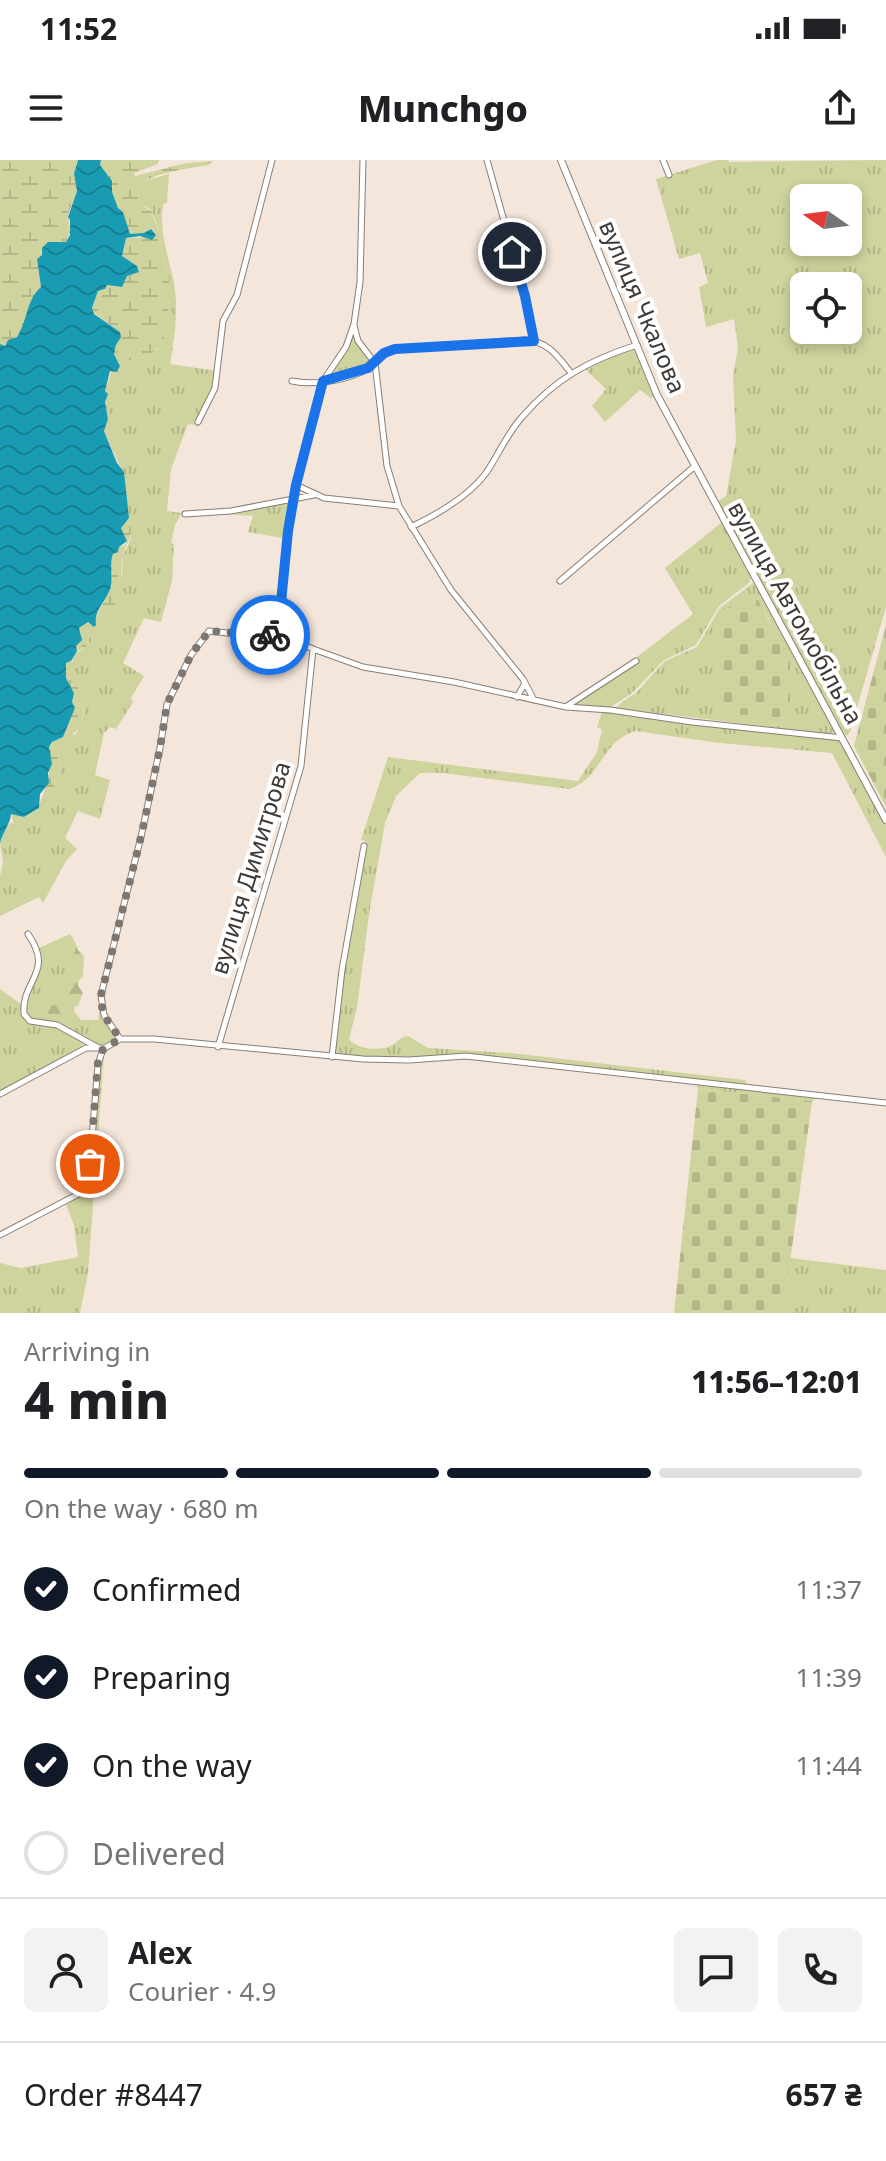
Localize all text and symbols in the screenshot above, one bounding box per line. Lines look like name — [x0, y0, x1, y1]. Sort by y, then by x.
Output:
text: 11:52 — [40, 8, 117, 49]
text: Munchgo — [358, 84, 528, 133]
icon: menu — [24, 86, 68, 130]
icon: share — [818, 86, 862, 130]
north arrow — [790, 184, 862, 256]
map controls — [790, 184, 862, 344]
street label: вулиця Чкалова — [592, 215, 695, 398]
pin — [478, 218, 546, 286]
icon: home — [490, 230, 534, 274]
button: locate — [790, 272, 862, 344]
street label: вулиця Автомобільна — [721, 495, 871, 730]
courier — [230, 595, 310, 675]
icon: bike — [248, 613, 292, 657]
street label: вулиця Димитрова — [202, 757, 298, 978]
pin — [56, 1130, 124, 1198]
icon: bag — [68, 1142, 112, 1186]
text: Arriving in — [24, 1333, 150, 1369]
text: 11:56–12:01 — [691, 1361, 862, 1402]
text: 4 min — [24, 1363, 169, 1434]
text: On the way · 680 m — [24, 1490, 258, 1526]
icon: check — [24, 1567, 68, 1611]
text: Confirmed — [92, 1569, 242, 1610]
text: 11:37 — [796, 1571, 862, 1607]
icon: check — [24, 1655, 68, 1699]
text: Preparing — [92, 1657, 231, 1698]
text: 11:39 — [796, 1659, 862, 1695]
icon: check — [24, 1743, 68, 1787]
text: On the way — [92, 1745, 252, 1786]
text: 11:44 — [796, 1747, 862, 1783]
text: Delivered — [92, 1833, 226, 1874]
button: person — [24, 1928, 108, 2012]
button: chat — [674, 1928, 758, 2012]
button: phone — [778, 1928, 862, 2012]
text: Alex — [128, 1932, 192, 1973]
text: Courier · 4.9 — [128, 1973, 276, 2009]
text: Order #8447 — [24, 2074, 203, 2115]
text: 657 ₴ — [786, 2074, 862, 2115]

